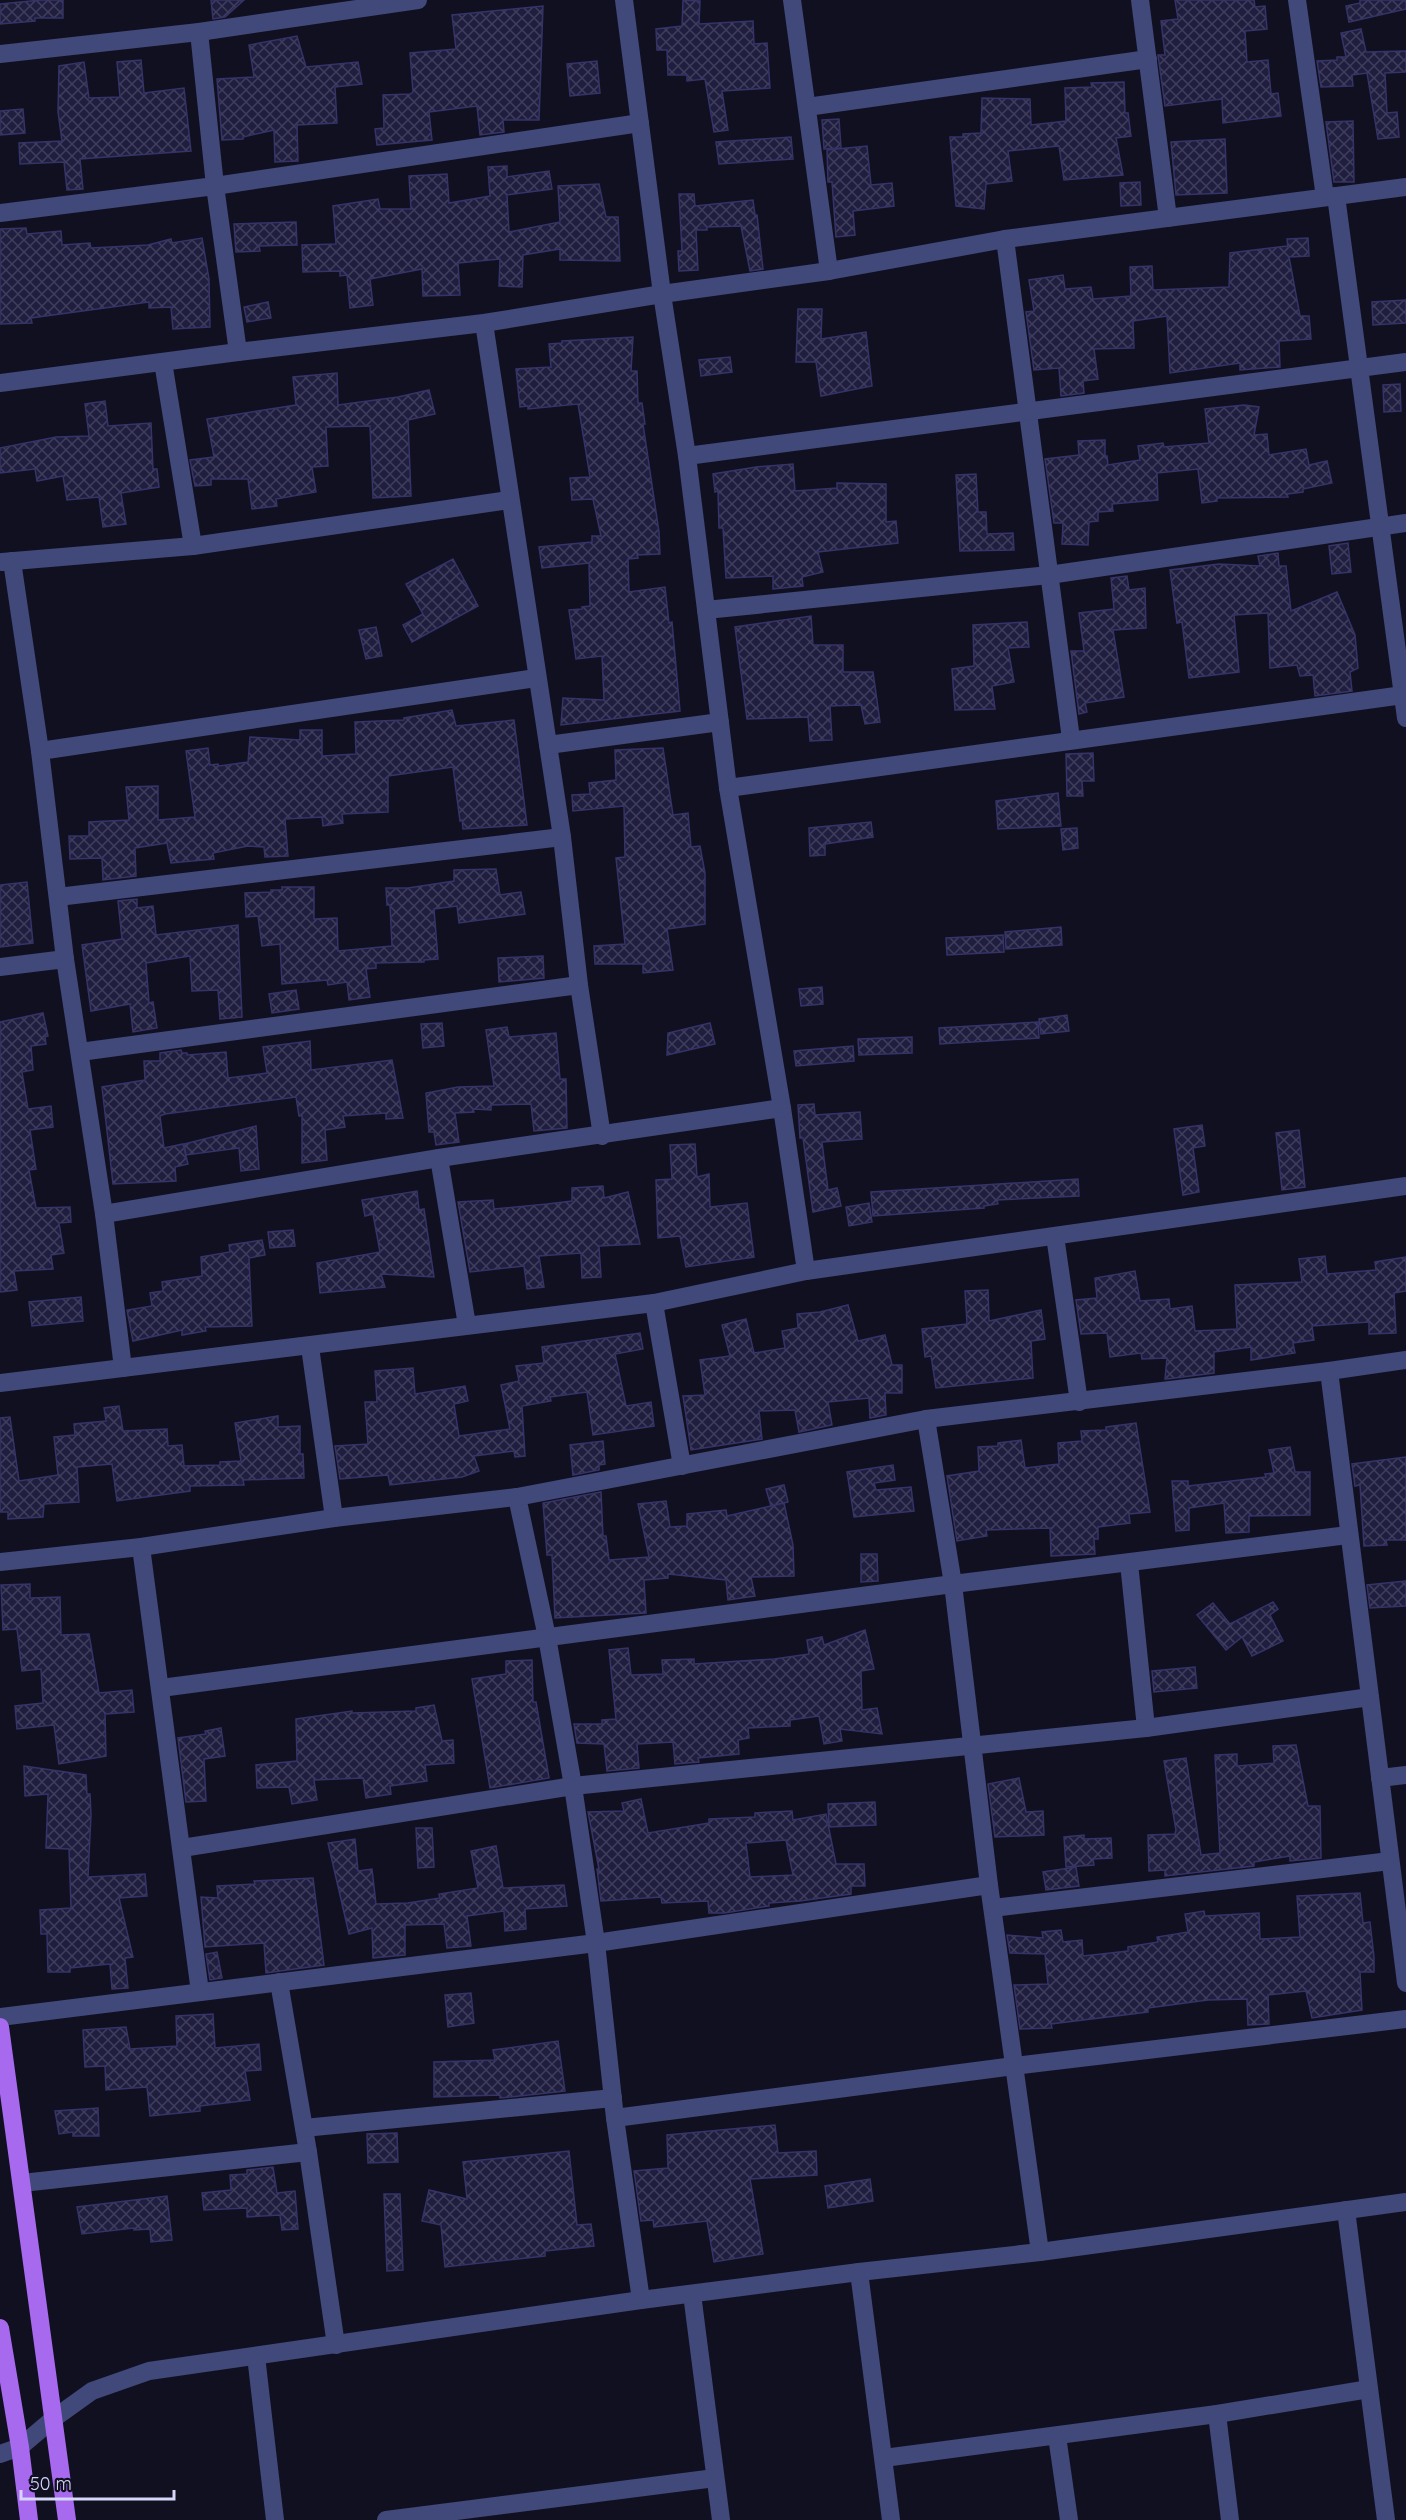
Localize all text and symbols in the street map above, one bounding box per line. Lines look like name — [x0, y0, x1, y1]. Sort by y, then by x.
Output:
scale bar — [21, 2463, 174, 2501]
text: 50 m — [30, 2472, 72, 2495]

